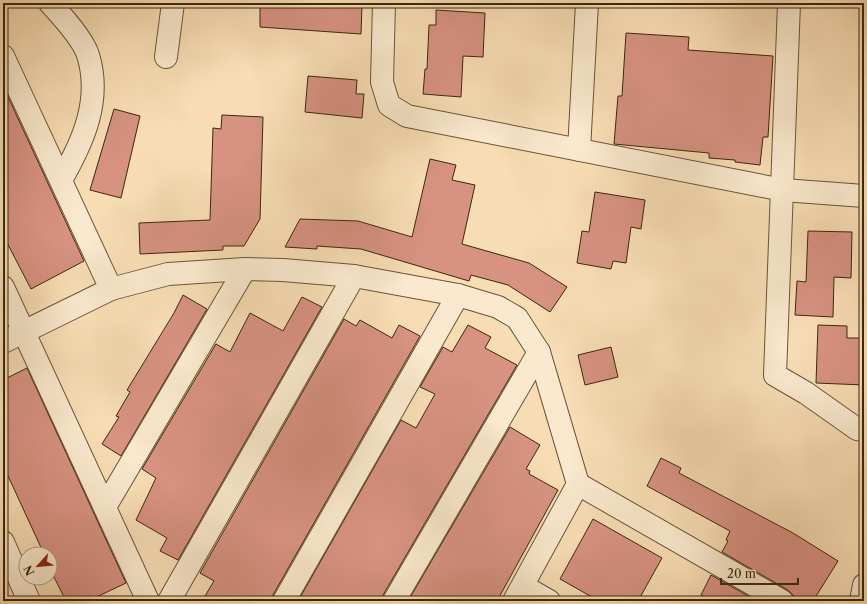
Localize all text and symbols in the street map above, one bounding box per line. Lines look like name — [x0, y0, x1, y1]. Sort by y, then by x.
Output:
north arrow — [18, 546, 58, 586]
scale bar — [721, 560, 798, 586]
text: N — [20, 563, 37, 578]
text: 20 m — [727, 566, 756, 581]

